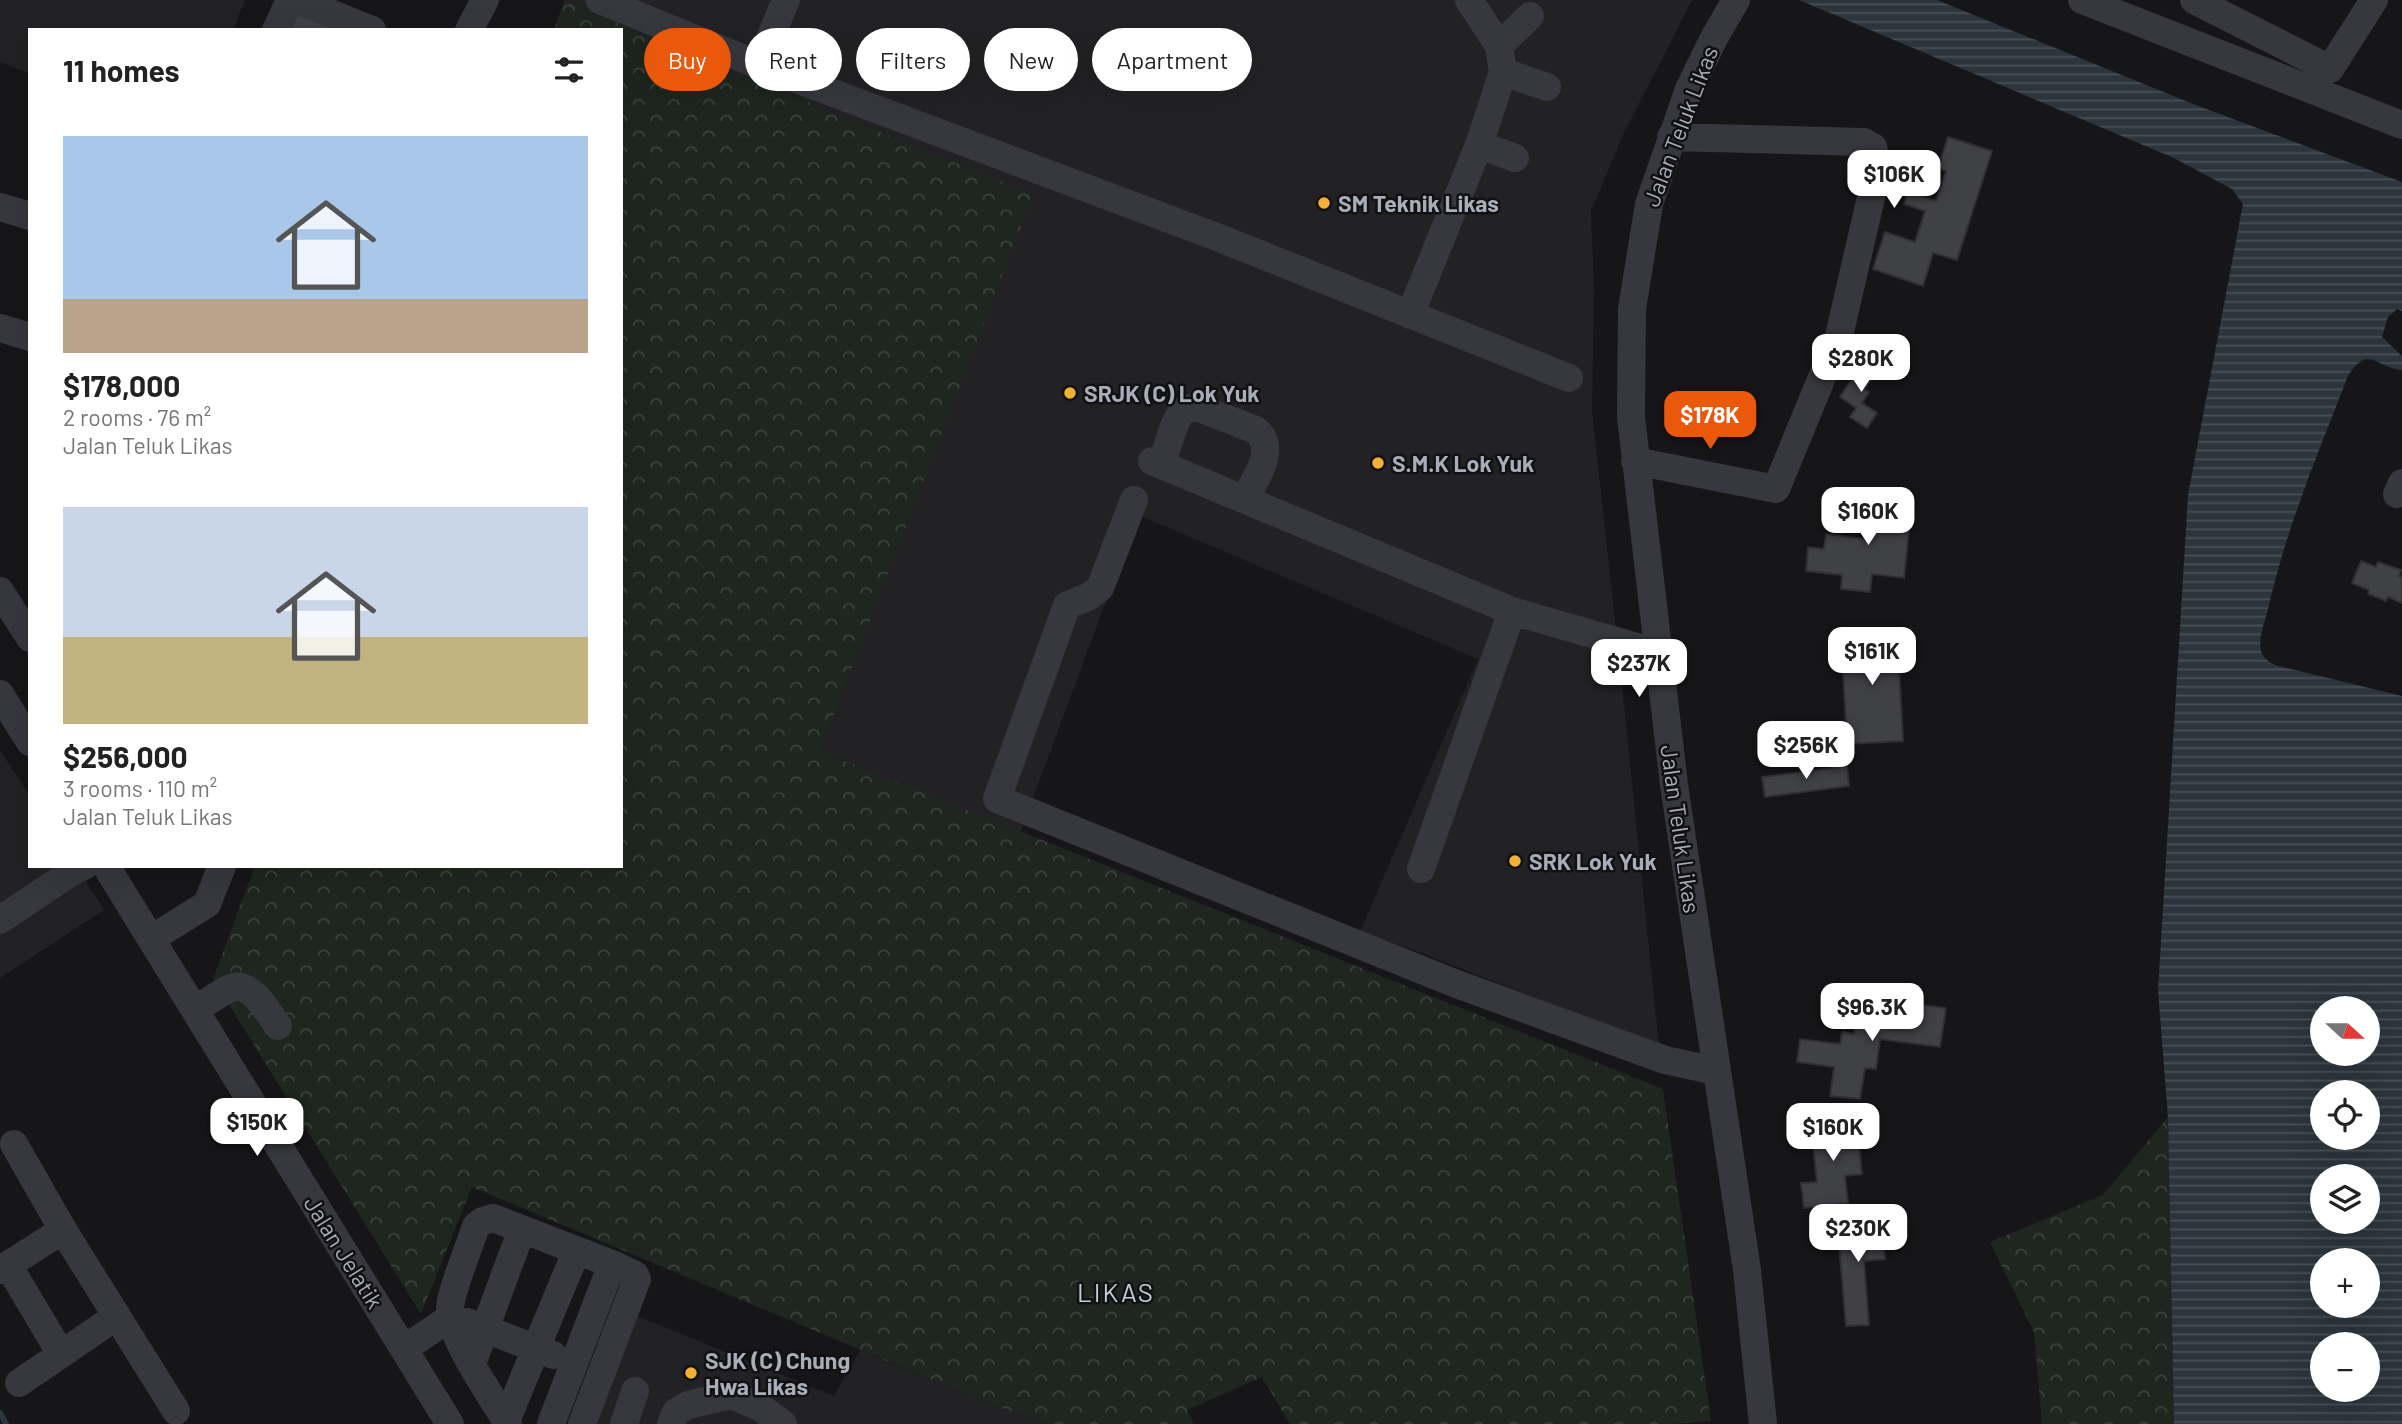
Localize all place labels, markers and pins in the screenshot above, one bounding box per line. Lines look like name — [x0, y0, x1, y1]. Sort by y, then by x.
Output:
pin: $106K — [1845, 150, 1943, 210]
place label: SM Teknik Likas — [1338, 189, 1499, 217]
marker: SM Teknik Likas — [1316, 195, 1332, 211]
pin: $280K — [1812, 334, 1910, 394]
place label: SRJK (C) Lok Yuk — [1084, 379, 1260, 407]
marker: SRJK (C) Lok Yuk — [1062, 385, 1078, 401]
pin: $178K — [1661, 392, 1759, 451]
place label: S.M.K Lok Yuk — [1392, 449, 1534, 477]
marker: S.M.K Lok Yuk — [1370, 455, 1386, 471]
pin: $160K — [1819, 488, 1917, 547]
pin: $161K — [1823, 628, 1921, 687]
pin: $237K — [1590, 640, 1688, 699]
pin: $256K — [1757, 722, 1855, 781]
place label: SRK Lok Yuk — [1529, 847, 1657, 875]
marker: SRK Lok Yuk — [1507, 853, 1523, 869]
pin: $96.3K — [1815, 984, 1929, 1043]
pin: $150K — [208, 1098, 306, 1158]
pin: $160K — [1784, 1104, 1882, 1163]
pin: $230K — [1809, 1204, 1907, 1264]
place label: SJK (C) Chung Hwa Likas — [705, 1346, 850, 1400]
marker: SJK (C) Chung Hwa Likas — [683, 1365, 699, 1381]

